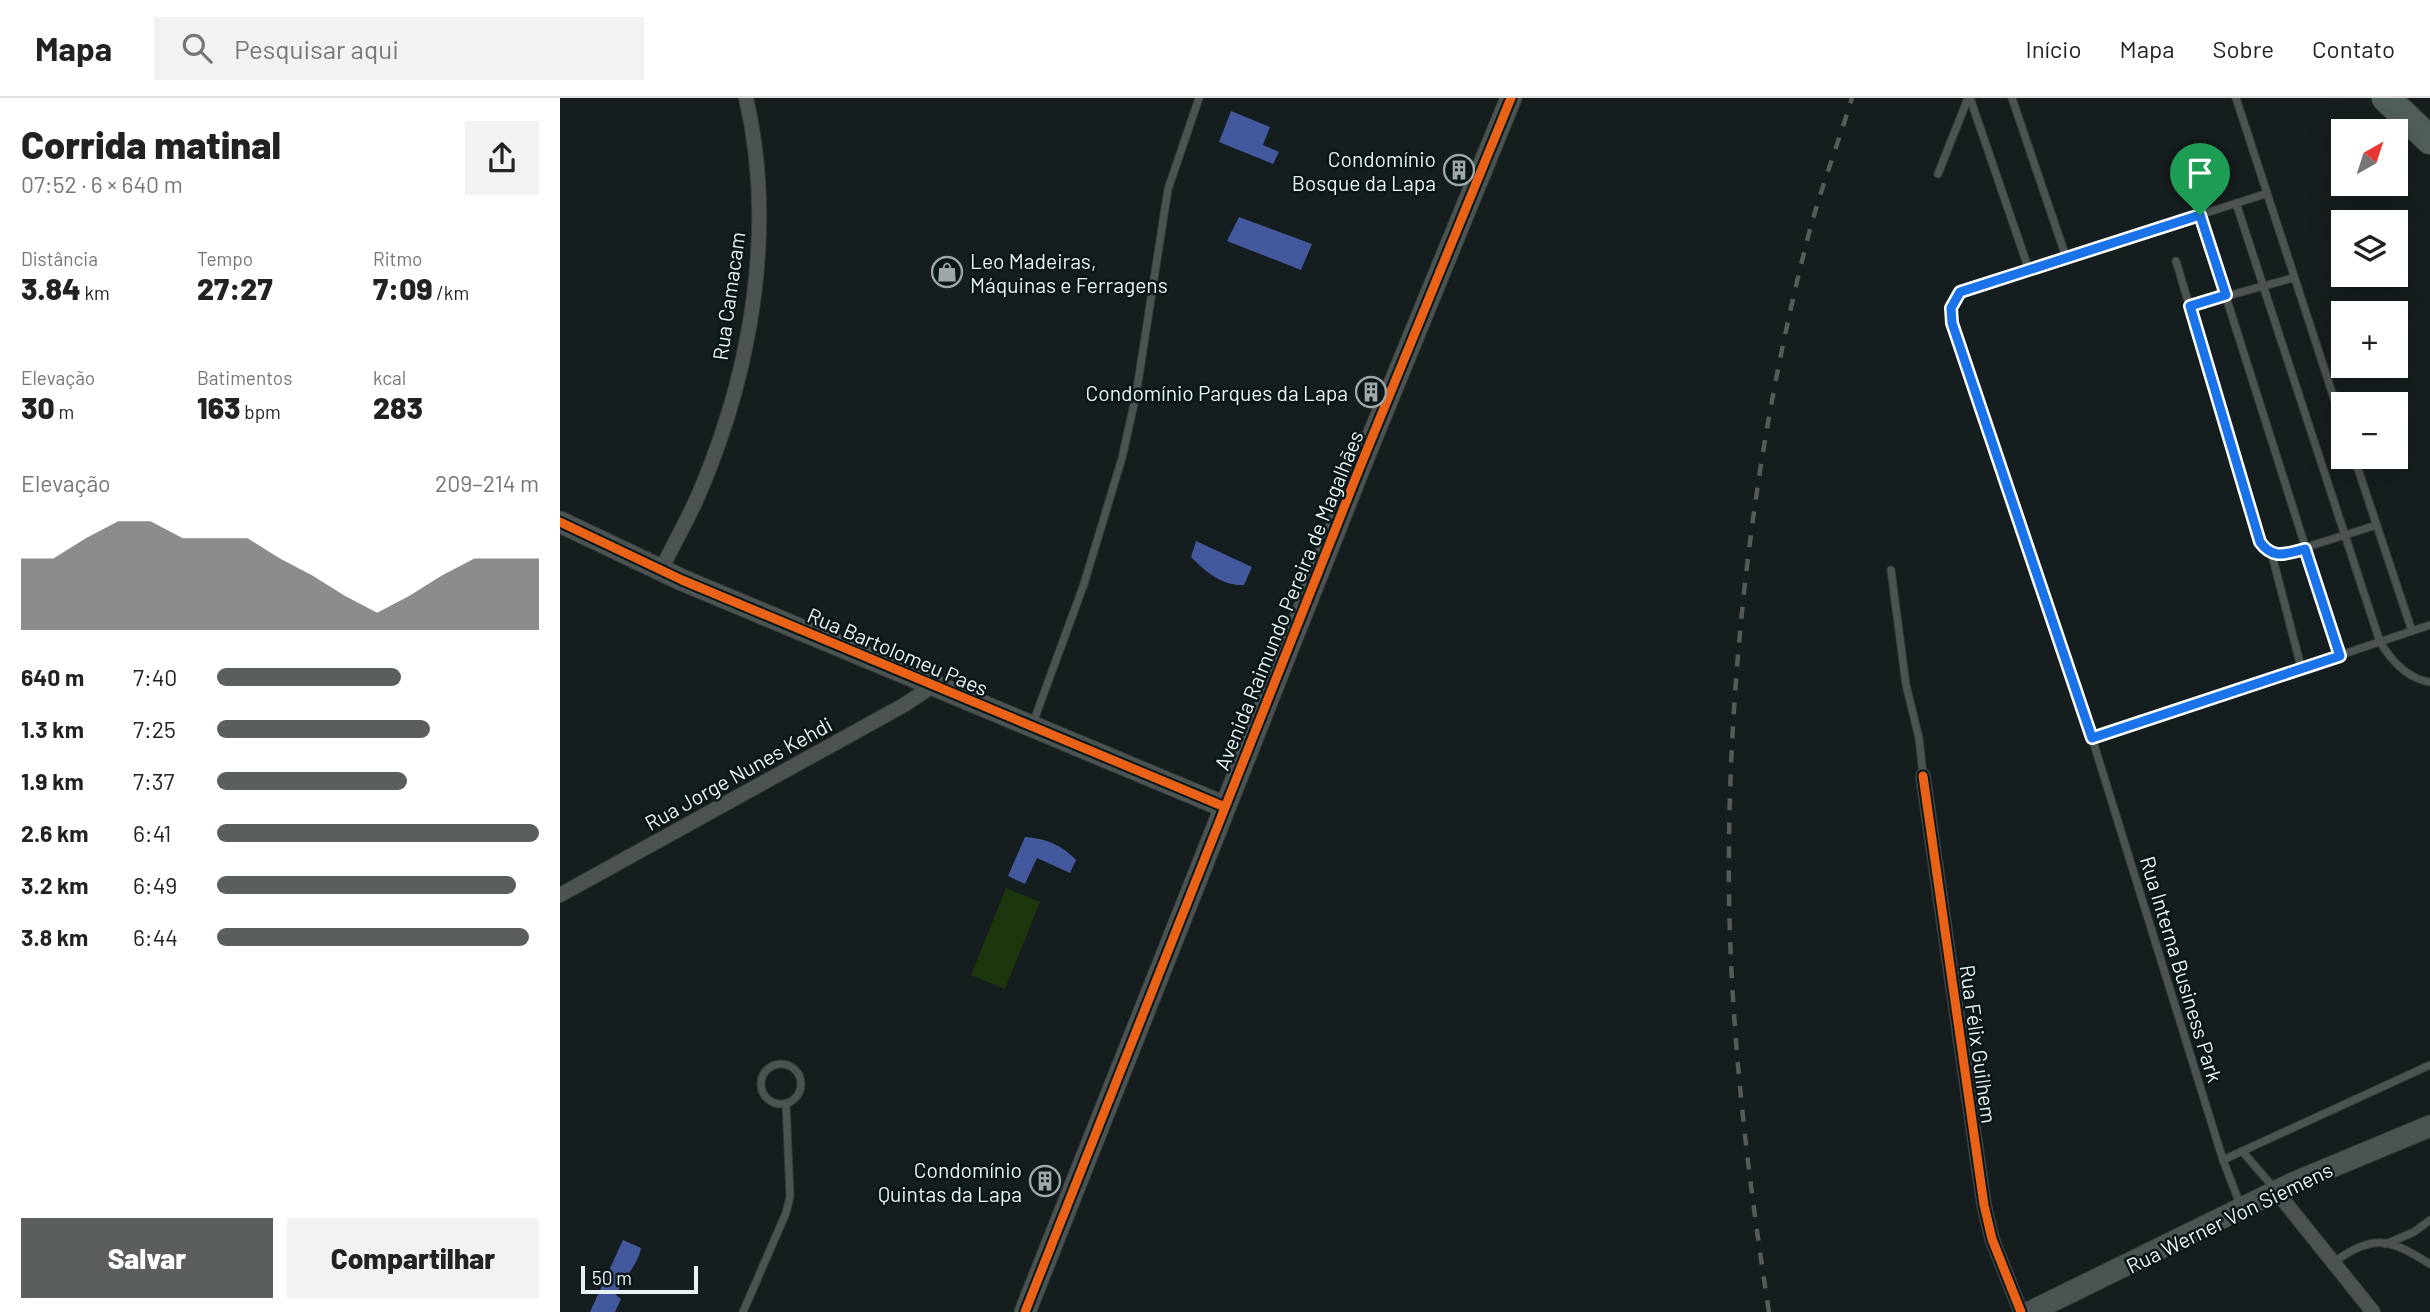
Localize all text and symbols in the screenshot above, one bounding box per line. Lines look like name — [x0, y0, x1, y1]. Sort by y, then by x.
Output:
search box — [154, 17, 644, 80]
text: Mapa — [35, 28, 112, 68]
icon: search — [178, 29, 216, 67]
text: Pesquisar aqui — [234, 33, 399, 64]
text: Início — [2026, 34, 2082, 63]
text: Mapa — [2120, 34, 2174, 63]
text: Sobre — [2212, 34, 2274, 63]
text: Contato — [2312, 34, 2395, 63]
north arrow — [2331, 119, 2408, 196]
map controls — [2331, 119, 2408, 469]
text: Corrida matinal — [21, 121, 281, 167]
button: share — [465, 121, 539, 195]
pin — [2170, 143, 2230, 215]
place label: Condomínio Bosque da Lapa — [1292, 146, 1436, 195]
building icon: Condomínio Bosque da Lapa — [1442, 153, 1476, 187]
icon: arrive — [2181, 154, 2219, 192]
text: 07:52 · 6 × 640 m — [21, 170, 183, 198]
button: layers — [2331, 210, 2408, 287]
street label: Rua Camacam — [707, 230, 749, 362]
text: Distância — [21, 247, 98, 270]
text: Tempo — [197, 247, 253, 270]
text: Ritmo — [373, 247, 422, 270]
place label: Leo Madeiras, Máquinas e Ferragens — [970, 248, 1168, 297]
shop icon: Leo Madeiras, Máquinas e Ferragens — [930, 255, 964, 289]
text: 3.84 — [21, 270, 81, 306]
text: 27:27 — [197, 270, 273, 306]
text: 7:09 — [373, 270, 432, 306]
text: km — [81, 281, 110, 304]
text: /km — [432, 281, 469, 304]
button: + — [2331, 301, 2408, 378]
text: Elevação — [21, 366, 95, 389]
text: Batimentos — [197, 366, 292, 389]
text: kcal — [373, 366, 406, 389]
building icon: Condomínio Parques da Lapa — [1354, 375, 1388, 409]
place label: Condomínio Parques da Lapa — [1086, 380, 1348, 405]
text: 30 — [21, 389, 55, 425]
text: 163 — [197, 389, 240, 425]
text: 283 — [373, 389, 423, 425]
button: − — [2331, 392, 2408, 469]
text: m — [55, 400, 74, 423]
text: bpm — [240, 400, 281, 423]
street label: Avenida Raimundo Pereira de Magalhães — [1208, 426, 1368, 774]
text: Elevação — [21, 469, 111, 497]
text: 209–214 m — [435, 469, 539, 497]
street label: Rua Bartolomeu Paes — [804, 602, 992, 700]
text: 640 m — [21, 663, 84, 691]
text: 7:40 — [133, 663, 177, 691]
street label: Rua Jorge Nunes Kehdi — [640, 711, 836, 835]
text: 1.3 km — [21, 715, 84, 743]
text: 7:25 — [133, 715, 176, 743]
text: 1.9 km — [21, 767, 84, 795]
text: 7:37 — [133, 767, 174, 795]
text: 2.6 km — [21, 819, 89, 847]
text: 6:41 — [133, 819, 171, 847]
street label: Rua Interna Business Park — [2136, 853, 2228, 1085]
text: 3.2 km — [21, 871, 89, 899]
text: 6:49 — [133, 871, 177, 899]
text: 3.8 km — [21, 923, 88, 951]
text: 6:44 — [133, 923, 178, 951]
street label: Rua Félix Guilhem — [1956, 963, 2002, 1125]
street label: Rua Werner Von Siemens — [2122, 1156, 2336, 1278]
place label: Condomínio Quintas da Lapa — [878, 1157, 1022, 1206]
building icon: Condomínio Quintas da Lapa — [1028, 1164, 1062, 1198]
button: Salvar — [21, 1218, 273, 1298]
button: Compartilhar — [287, 1218, 539, 1298]
scale bar — [581, 1263, 698, 1295]
text: 50 m — [592, 1266, 632, 1289]

